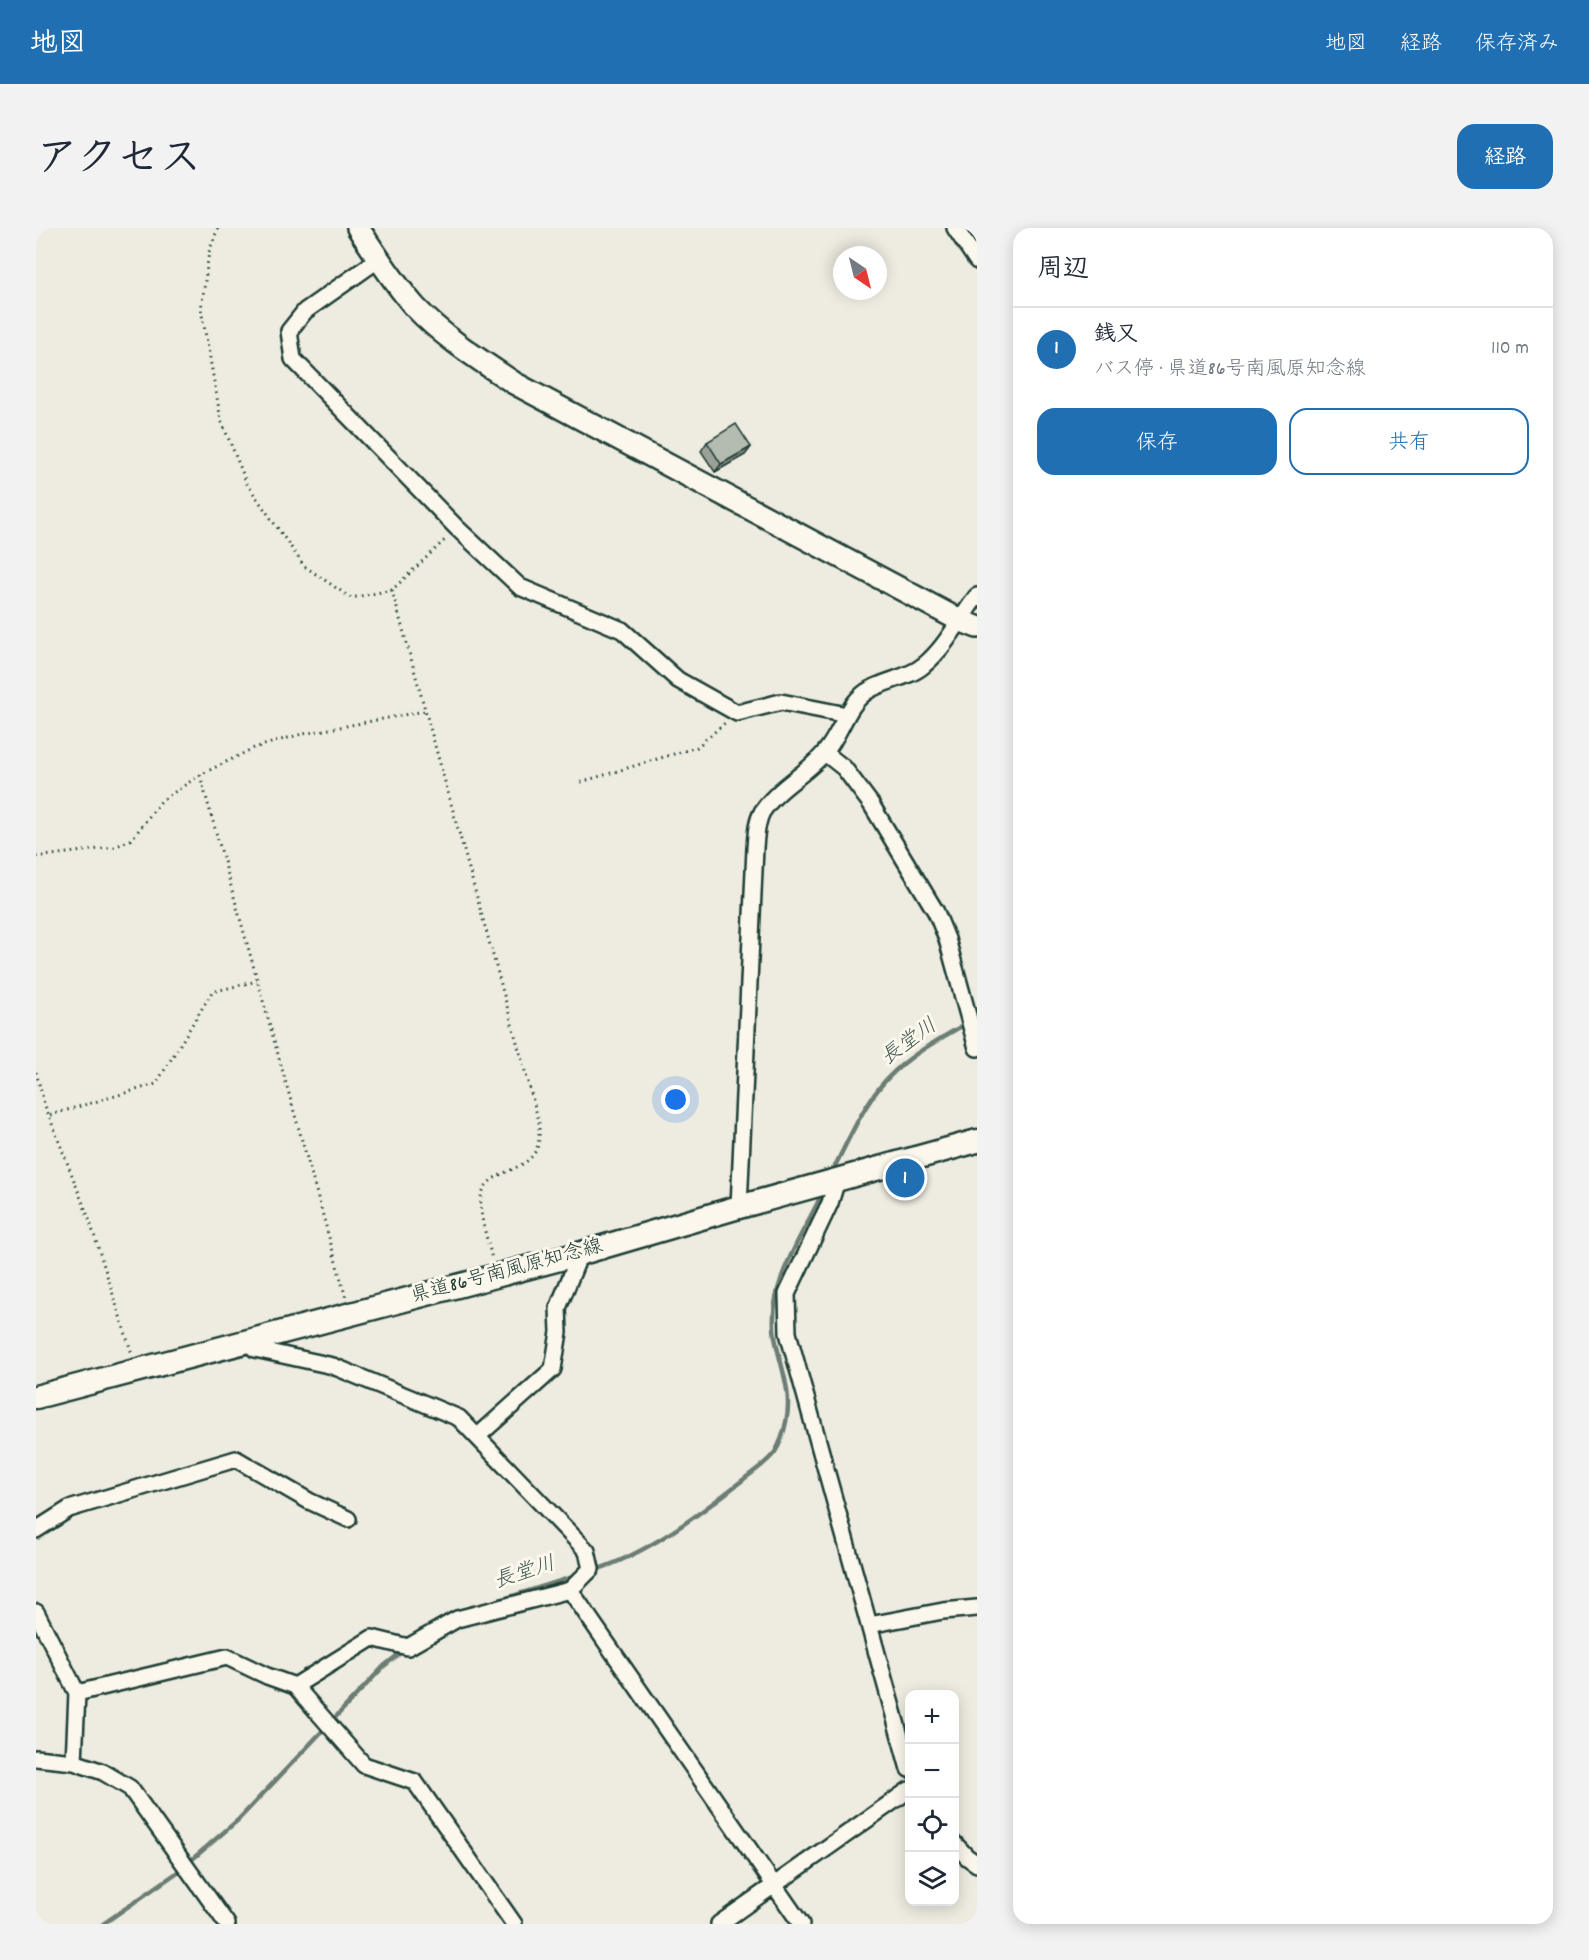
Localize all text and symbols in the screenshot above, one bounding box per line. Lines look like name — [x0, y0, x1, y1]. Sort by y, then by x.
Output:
text: 地図 — [30, 26, 86, 66]
text: 地図 — [1325, 30, 1367, 60]
text: 経路 — [1400, 30, 1442, 60]
text: 保存済み — [1475, 30, 1559, 60]
button: 経路 — [1457, 124, 1553, 189]
text: アクセス — [36, 132, 201, 192]
north arrow — [833, 246, 887, 300]
text: 周辺 — [1037, 252, 1089, 289]
text: 銭又 — [1094, 320, 1138, 351]
text: 1 — [1054, 335, 1059, 363]
text: 110 m — [1491, 335, 1529, 363]
text: バス停 · 県道86号南風原知念線 — [1094, 356, 1366, 384]
button: 保存 — [1037, 408, 1277, 475]
button: 共有 — [1289, 408, 1529, 475]
water label: 長堂川 — [876, 1012, 944, 1074]
your location — [661, 1085, 690, 1114]
pin: 1 — [886, 1156, 924, 1200]
street label: 県道86号南風原知念線 — [408, 1233, 606, 1311]
water label: 長堂川 — [490, 1550, 560, 1598]
map controls — [905, 1690, 959, 1906]
button: + — [905, 1690, 959, 1744]
button: − — [905, 1744, 959, 1798]
button: locate — [905, 1798, 959, 1852]
button: layers — [905, 1852, 959, 1906]

